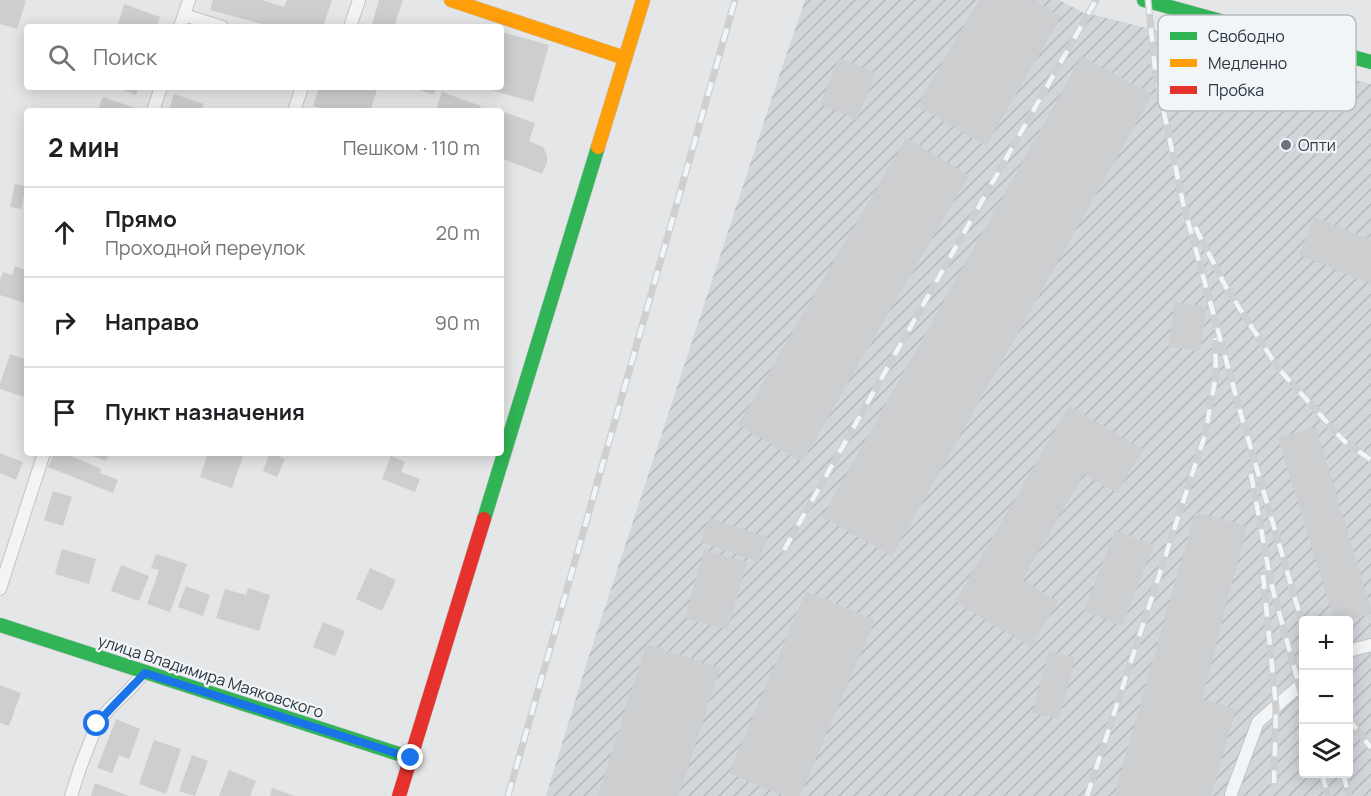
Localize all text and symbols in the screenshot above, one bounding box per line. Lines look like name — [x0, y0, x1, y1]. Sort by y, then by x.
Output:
legend — [1158, 15, 1356, 111]
search box — [24, 24, 504, 90]
text: Свободно — [1208, 25, 1285, 47]
icon: search — [45, 41, 78, 74]
text: Поиск — [93, 42, 157, 72]
text: Медленно — [1208, 52, 1287, 74]
text: Пробка — [1208, 79, 1264, 101]
text: 2 мин — [48, 129, 120, 165]
text: Пешком · 110 m — [343, 134, 480, 161]
place label: Опти — [1298, 134, 1336, 156]
marker: Опти — [1279, 138, 1293, 152]
text: Прямо — [105, 204, 177, 234]
icon: ahead — [48, 216, 81, 249]
text: 20 m — [435, 219, 480, 246]
text: Проходной переулок — [105, 234, 305, 261]
icon: right — [48, 306, 81, 339]
text: Направо — [105, 307, 199, 337]
text: 90 m — [434, 309, 480, 336]
icon: arrive — [48, 396, 81, 429]
text: Пункт назначения — [105, 397, 305, 427]
map controls — [1299, 616, 1353, 778]
button: + — [1299, 616, 1353, 670]
street label: улица Владимира Маяковского — [95, 629, 327, 723]
button: − — [1299, 670, 1353, 724]
route start — [83, 710, 109, 736]
button: layers — [1299, 724, 1353, 778]
route end — [397, 744, 423, 770]

